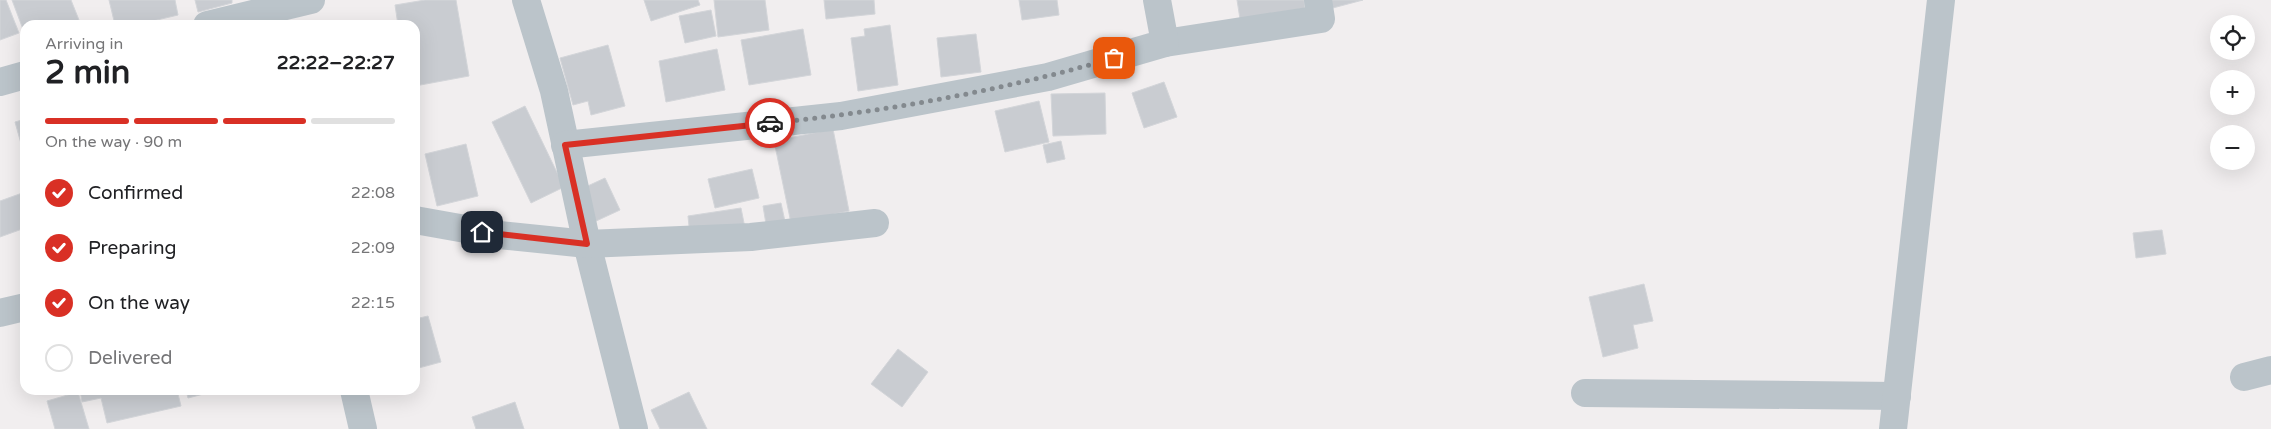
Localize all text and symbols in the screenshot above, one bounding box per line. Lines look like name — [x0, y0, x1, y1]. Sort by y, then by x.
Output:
map controls — [2210, 15, 2255, 170]
button: locate — [2210, 15, 2255, 60]
text: Arriving in — [45, 34, 123, 54]
pin — [1093, 37, 1135, 79]
icon: bag — [1100, 44, 1128, 72]
text: 22:22–22:27 — [277, 52, 395, 74]
text: 2 min — [45, 54, 130, 92]
button: + — [2210, 70, 2255, 115]
courier — [745, 98, 795, 148]
icon: car — [756, 109, 784, 137]
button: − — [2210, 125, 2255, 170]
text: On the way · 90 m — [45, 132, 182, 152]
icon: check — [45, 179, 73, 207]
text: Confirmed — [88, 182, 183, 204]
text: 22:08 — [351, 183, 395, 203]
pin — [461, 211, 503, 253]
icon: home — [468, 218, 496, 246]
icon: check — [45, 234, 73, 262]
text: Preparing — [88, 237, 177, 259]
text: 22:09 — [351, 238, 395, 258]
icon: check — [45, 289, 73, 317]
text: On the way — [88, 292, 190, 314]
text: 22:15 — [351, 293, 395, 313]
text: Delivered — [88, 347, 173, 369]

